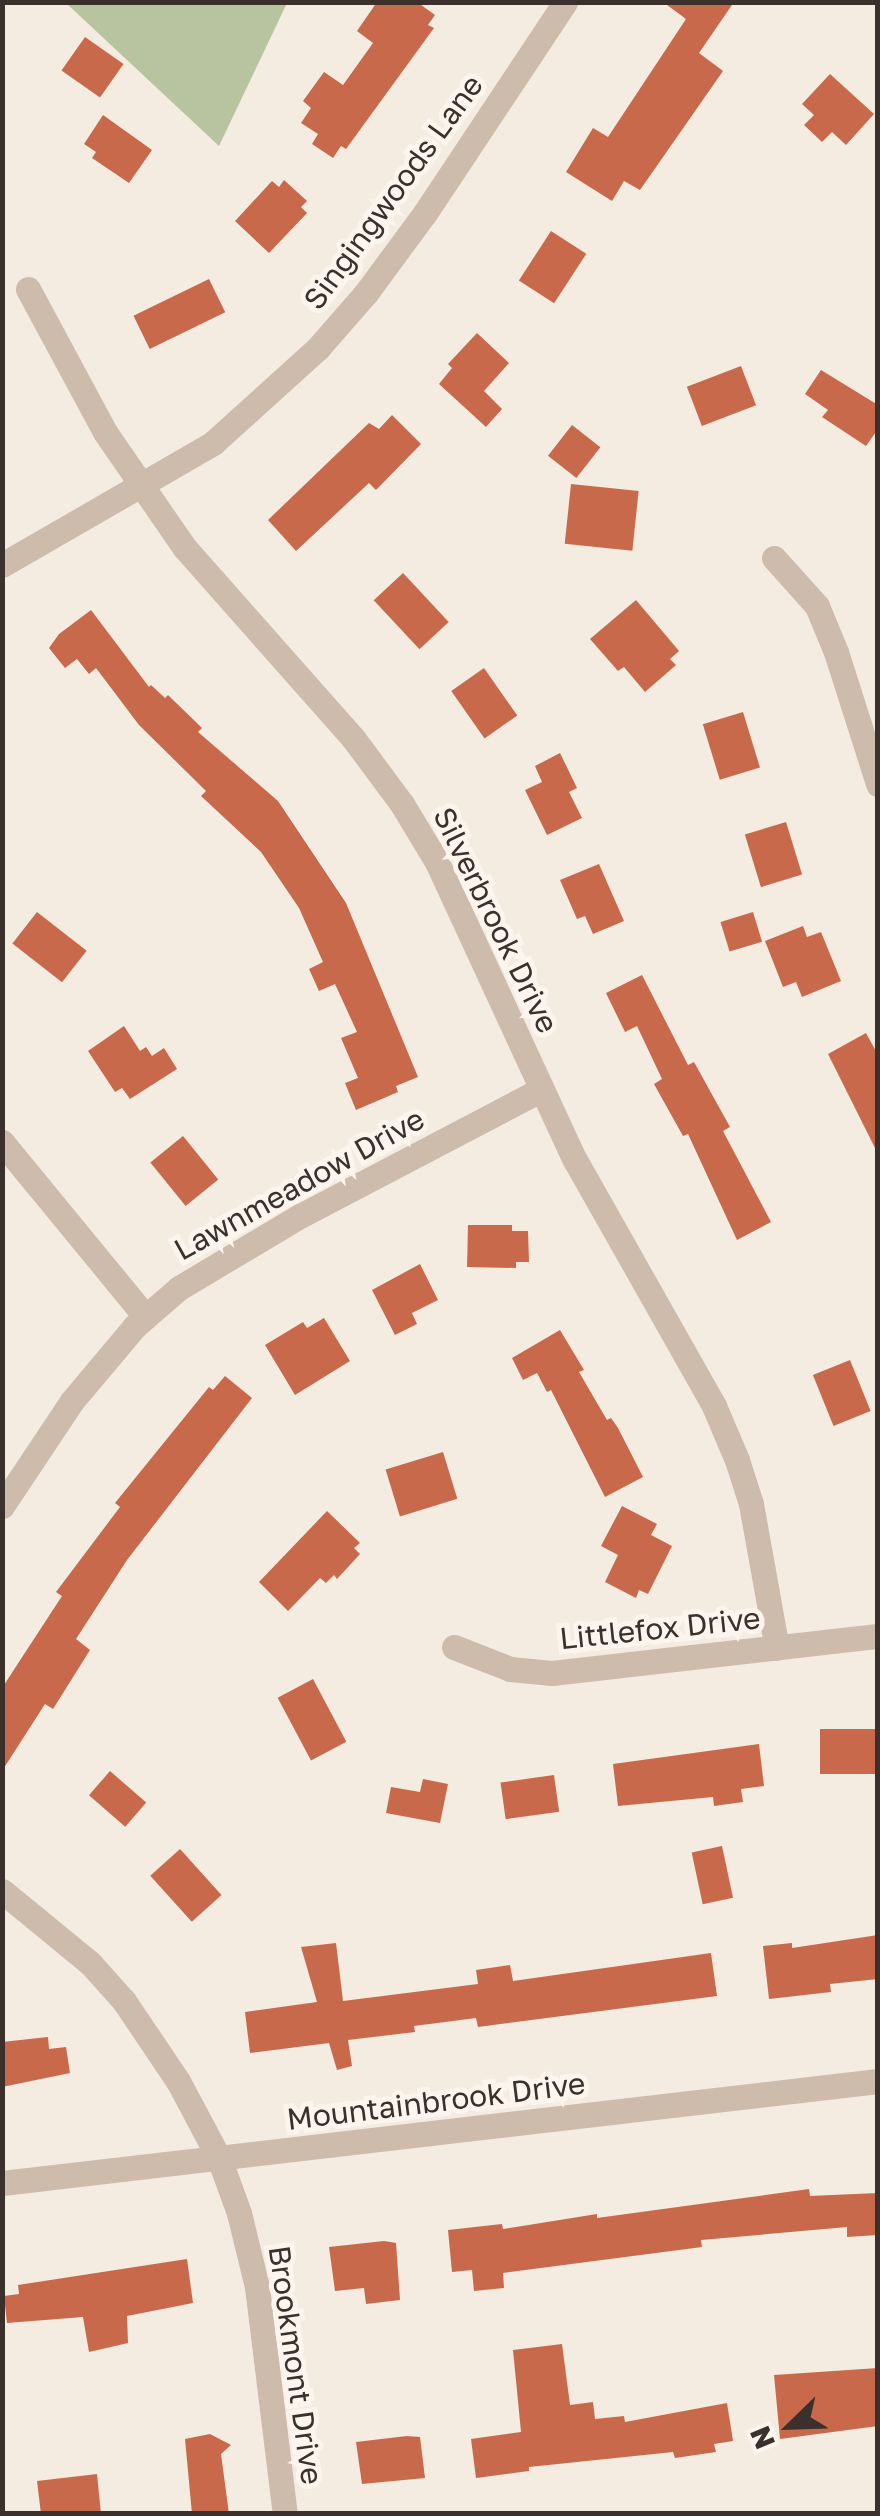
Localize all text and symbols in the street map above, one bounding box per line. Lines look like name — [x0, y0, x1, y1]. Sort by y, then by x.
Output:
street label: Singingwoods Lane — [296, 68, 490, 316]
street label: Silverbrook Drive — [426, 801, 566, 1039]
street label: Lawnmeadow Drive — [168, 1100, 430, 1268]
street label: Littlefox Drive — [558, 1600, 762, 1656]
street label: Mountainbrook Drive — [285, 2065, 587, 2137]
street label: Brookmont Drive — [261, 2243, 331, 2487]
north arrow — [740, 2376, 840, 2476]
text: N — [743, 2422, 781, 2454]

